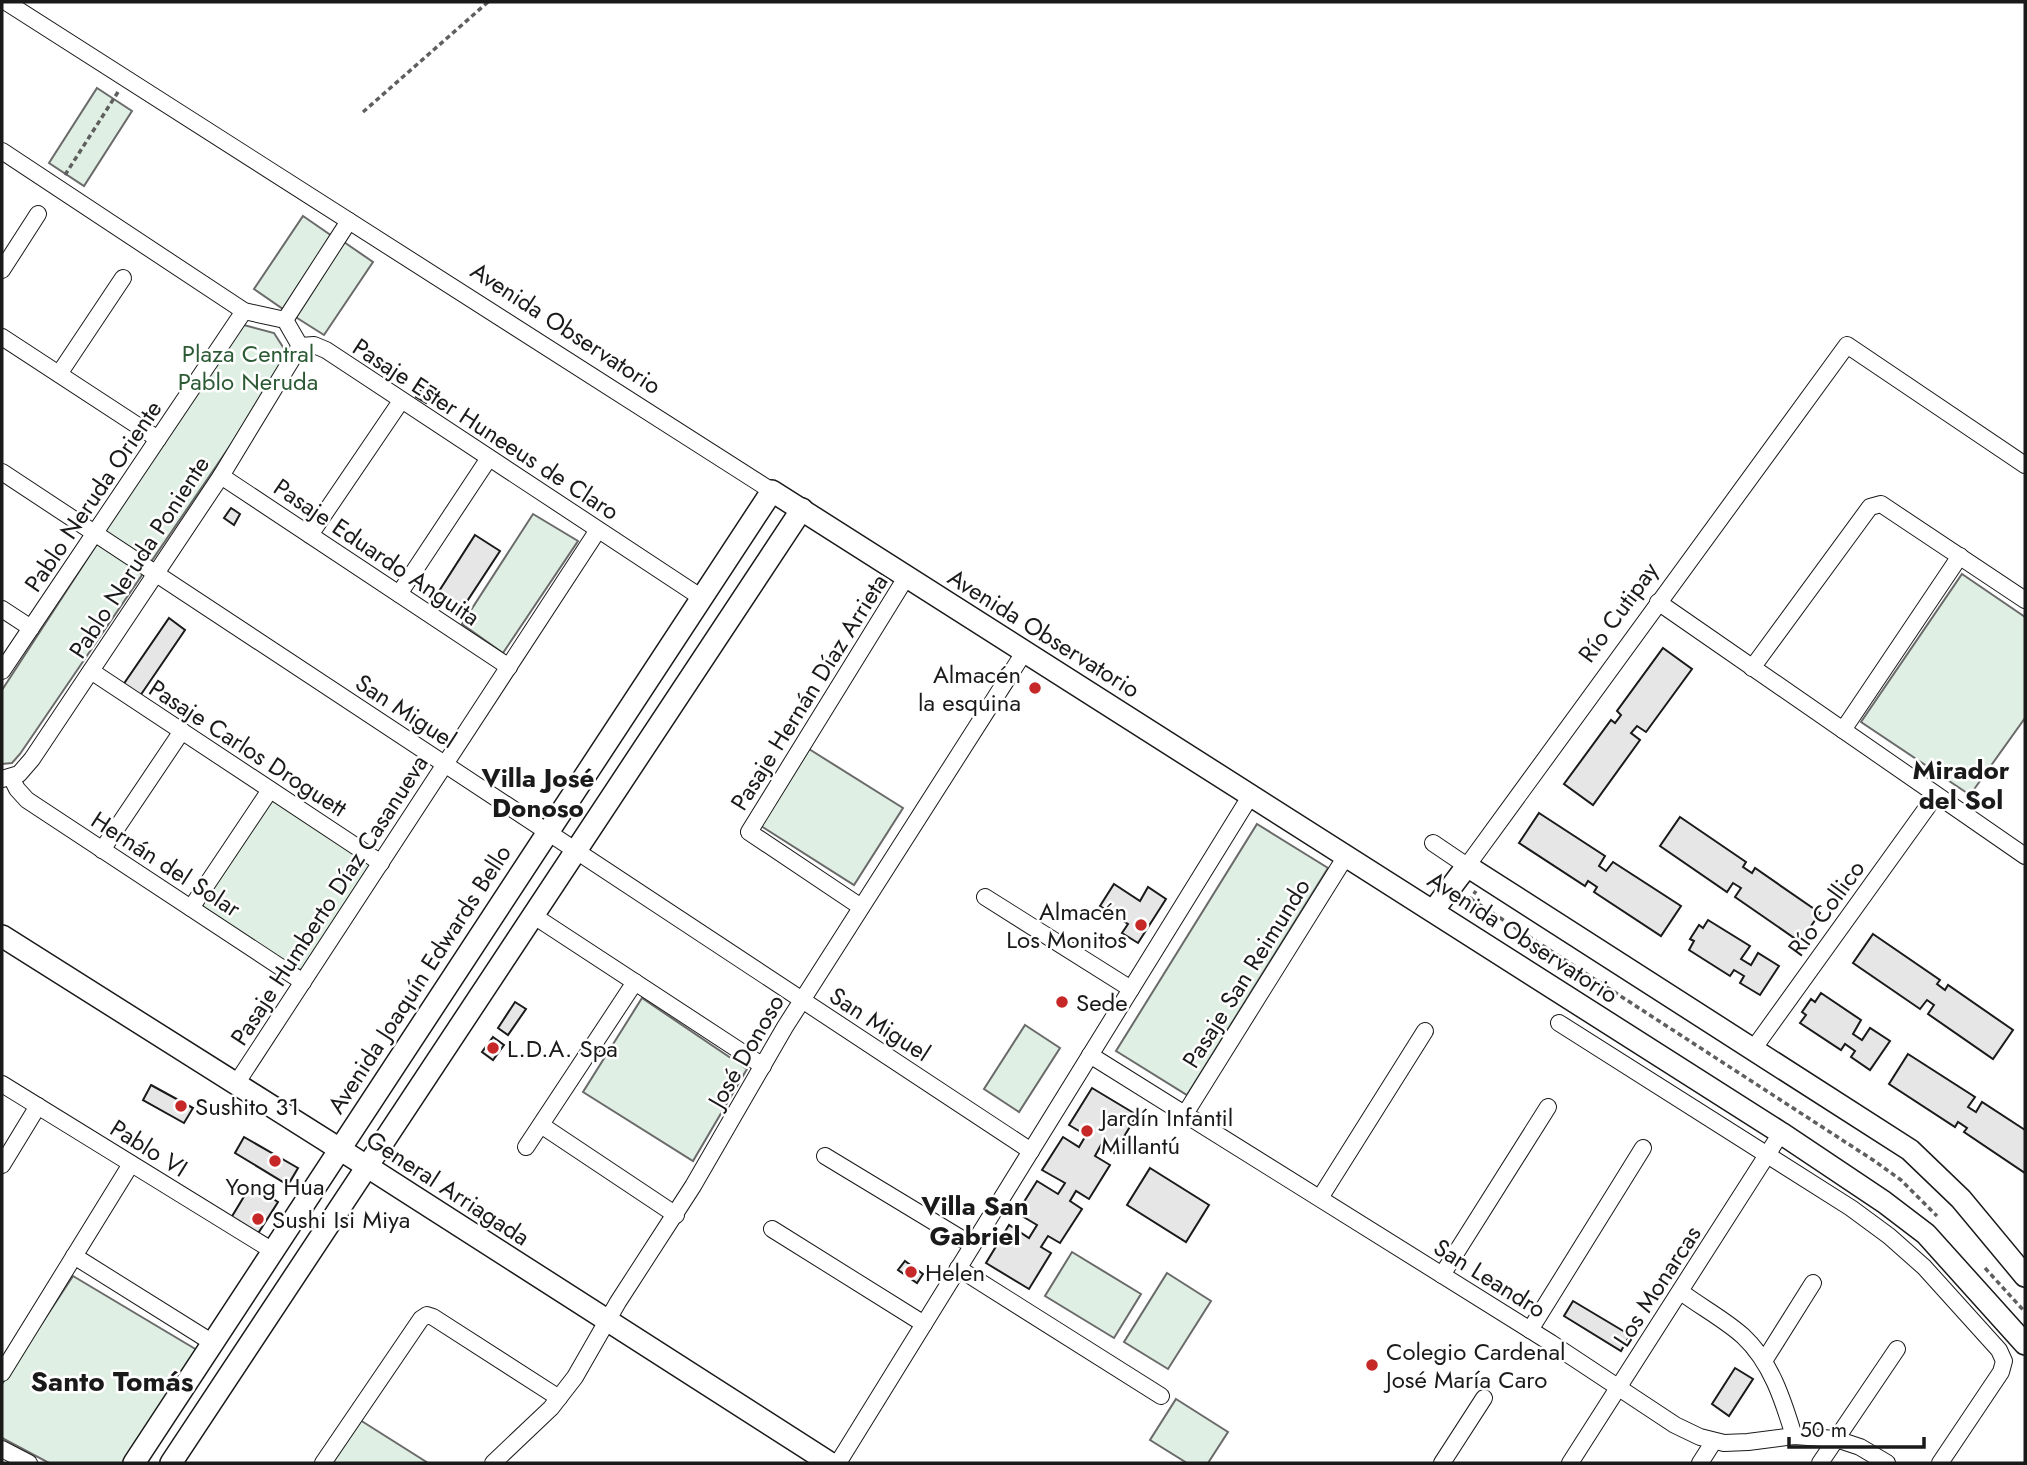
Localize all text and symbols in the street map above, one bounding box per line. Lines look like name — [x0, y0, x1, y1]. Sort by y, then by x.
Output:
street label: Avenida Observatorio — [464, 253, 668, 403]
street label: Pasaje Ester Huneeus de Claro — [346, 330, 626, 528]
park label: Plaza Central Pablo Neruda — [178, 336, 318, 399]
street label: Pablo Neruda Oriente — [16, 393, 170, 599]
street label: Pablo Neruda Poniente — [60, 449, 218, 665]
street label: Pasaje Eduardo Anguita — [267, 470, 487, 634]
street label: Río Cutipay — [1570, 554, 1667, 669]
street label: Avenida Observatorio — [941, 560, 1147, 706]
street label: Pasaje Hernán Díaz Arrieta — [722, 567, 896, 817]
place label: Almacén la esquina — [918, 657, 1021, 720]
street label: San Miguel — [349, 665, 463, 757]
street label: Pasaje Carlos Droguett — [142, 671, 354, 825]
marker: Almacén la esquina — [1027, 680, 1043, 696]
street label: Pasaje Humberto Díaz Casanueva — [222, 748, 436, 1052]
district label: Mirador del Sol — [1912, 751, 2010, 819]
district label: Villa José Donoso — [481, 759, 595, 827]
street label: Hernán del Solar — [84, 802, 248, 926]
street label: Avenida Joaquín Edwards Bello — [319, 838, 519, 1120]
street label: Río Collico — [1779, 853, 1873, 963]
street label: Avenida Observatorio — [1421, 862, 1625, 1012]
street label: Pasaje San Reimundo — [1173, 871, 1319, 1075]
place label: Almacén Los Monitos — [1006, 894, 1127, 957]
marker: Almacén Los Monitos — [1133, 917, 1149, 933]
street label: San Miguel — [823, 978, 937, 1070]
place label: Sede — [1076, 985, 1128, 1020]
street label: José Donoso — [698, 988, 793, 1117]
marker: Sede — [1054, 994, 1070, 1010]
place label: L.D.A. Spa — [507, 1031, 618, 1066]
marker: L.D.A. Spa — [485, 1040, 501, 1056]
place label: Sushito 31 — [195, 1089, 299, 1124]
marker: Sushito 31 — [173, 1098, 189, 1114]
place label: Jardín Infantil Millantú — [1098, 1100, 1233, 1163]
street label: Pablo VI — [104, 1111, 194, 1185]
street label: General Arriagada — [359, 1122, 537, 1254]
marker: Jardín Infantil Millantú — [1079, 1123, 1095, 1139]
marker: Yong Hua — [267, 1153, 283, 1169]
place label: Yong Hua — [226, 1169, 324, 1204]
district label: Villa San Gabriel — [920, 1187, 1029, 1255]
place label: Sushi Isi Miya — [272, 1202, 410, 1237]
marker: Sushi Isi Miya — [250, 1211, 266, 1227]
street label: Los Monarcas — [1605, 1219, 1709, 1353]
street label: San Leandro — [1427, 1230, 1553, 1326]
place label: Helen — [925, 1255, 985, 1290]
marker: Helen — [903, 1264, 919, 1280]
place label: Colegio Cardenal José María Caro — [1383, 1334, 1566, 1397]
marker: Colegio Cardenal José María Caro — [1364, 1357, 1380, 1373]
district label: Santo Tomás — [31, 1361, 194, 1402]
scale bar — [1789, 1406, 1924, 1450]
text: 50 m — [1800, 1415, 1847, 1445]

